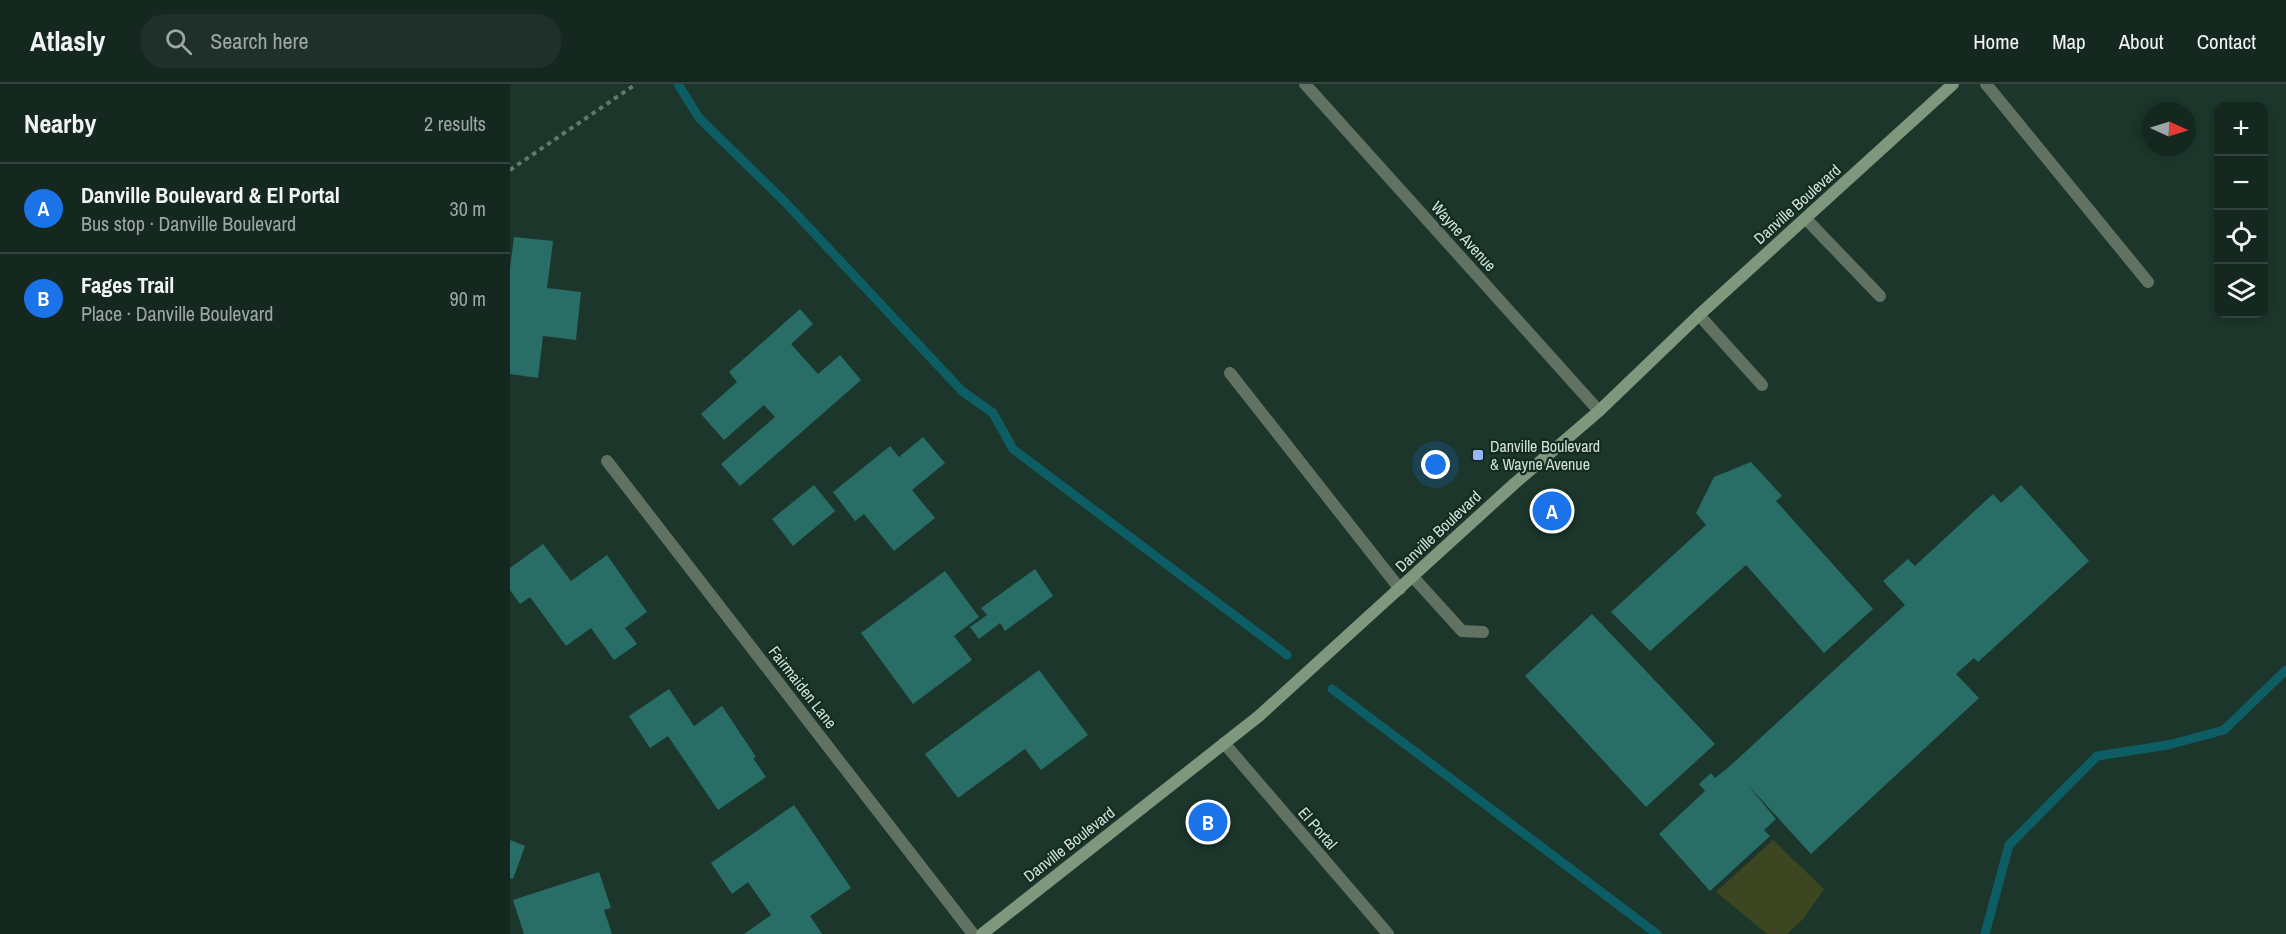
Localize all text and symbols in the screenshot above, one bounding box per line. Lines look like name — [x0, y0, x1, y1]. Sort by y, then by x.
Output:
search box — [141, 14, 561, 68]
text: Atlasly — [30, 22, 105, 60]
icon: search — [162, 25, 195, 58]
text: Search here — [210, 26, 309, 56]
text: Home — [1973, 27, 2019, 56]
text: Map — [2052, 27, 2086, 56]
text: About — [2119, 27, 2164, 56]
text: Contact — [2197, 27, 2256, 56]
north arrow — [2142, 102, 2196, 156]
map controls — [2214, 102, 2268, 318]
button: + — [2214, 102, 2268, 156]
text: Nearby — [24, 106, 96, 141]
text: 2 results — [424, 110, 486, 137]
button: − — [2214, 156, 2268, 210]
street label: Danville Boulevard — [1749, 159, 1845, 249]
text: Danville Boulevard & El Portal — [81, 180, 340, 210]
text: A — [38, 195, 49, 222]
text: 30 m — [450, 195, 486, 222]
street label: Wayne Avenue — [1427, 196, 1501, 276]
text: Bus stop · Danville Boulevard — [81, 210, 296, 237]
button: locate — [2214, 210, 2268, 264]
button: layers — [2214, 264, 2268, 318]
text: Fages Trail — [81, 270, 174, 300]
text: B — [38, 285, 49, 312]
text: 90 m — [450, 285, 486, 312]
text: Place · Danville Boulevard — [81, 300, 273, 327]
place label: Danville Boulevard & Wayne Avenue — [1490, 435, 1600, 475]
marker: Danville Boulevard & Wayne Avenue — [1471, 448, 1485, 462]
your location — [1421, 450, 1450, 479]
street label: Danville Boulevard — [1390, 485, 1486, 577]
pin: A — [1532, 488, 1572, 534]
street label: Fairmaiden Lane — [764, 641, 842, 733]
pin: B — [1188, 800, 1228, 844]
street label: Danville Boulevard — [1019, 801, 1119, 887]
street label: El Portal — [1293, 802, 1343, 854]

